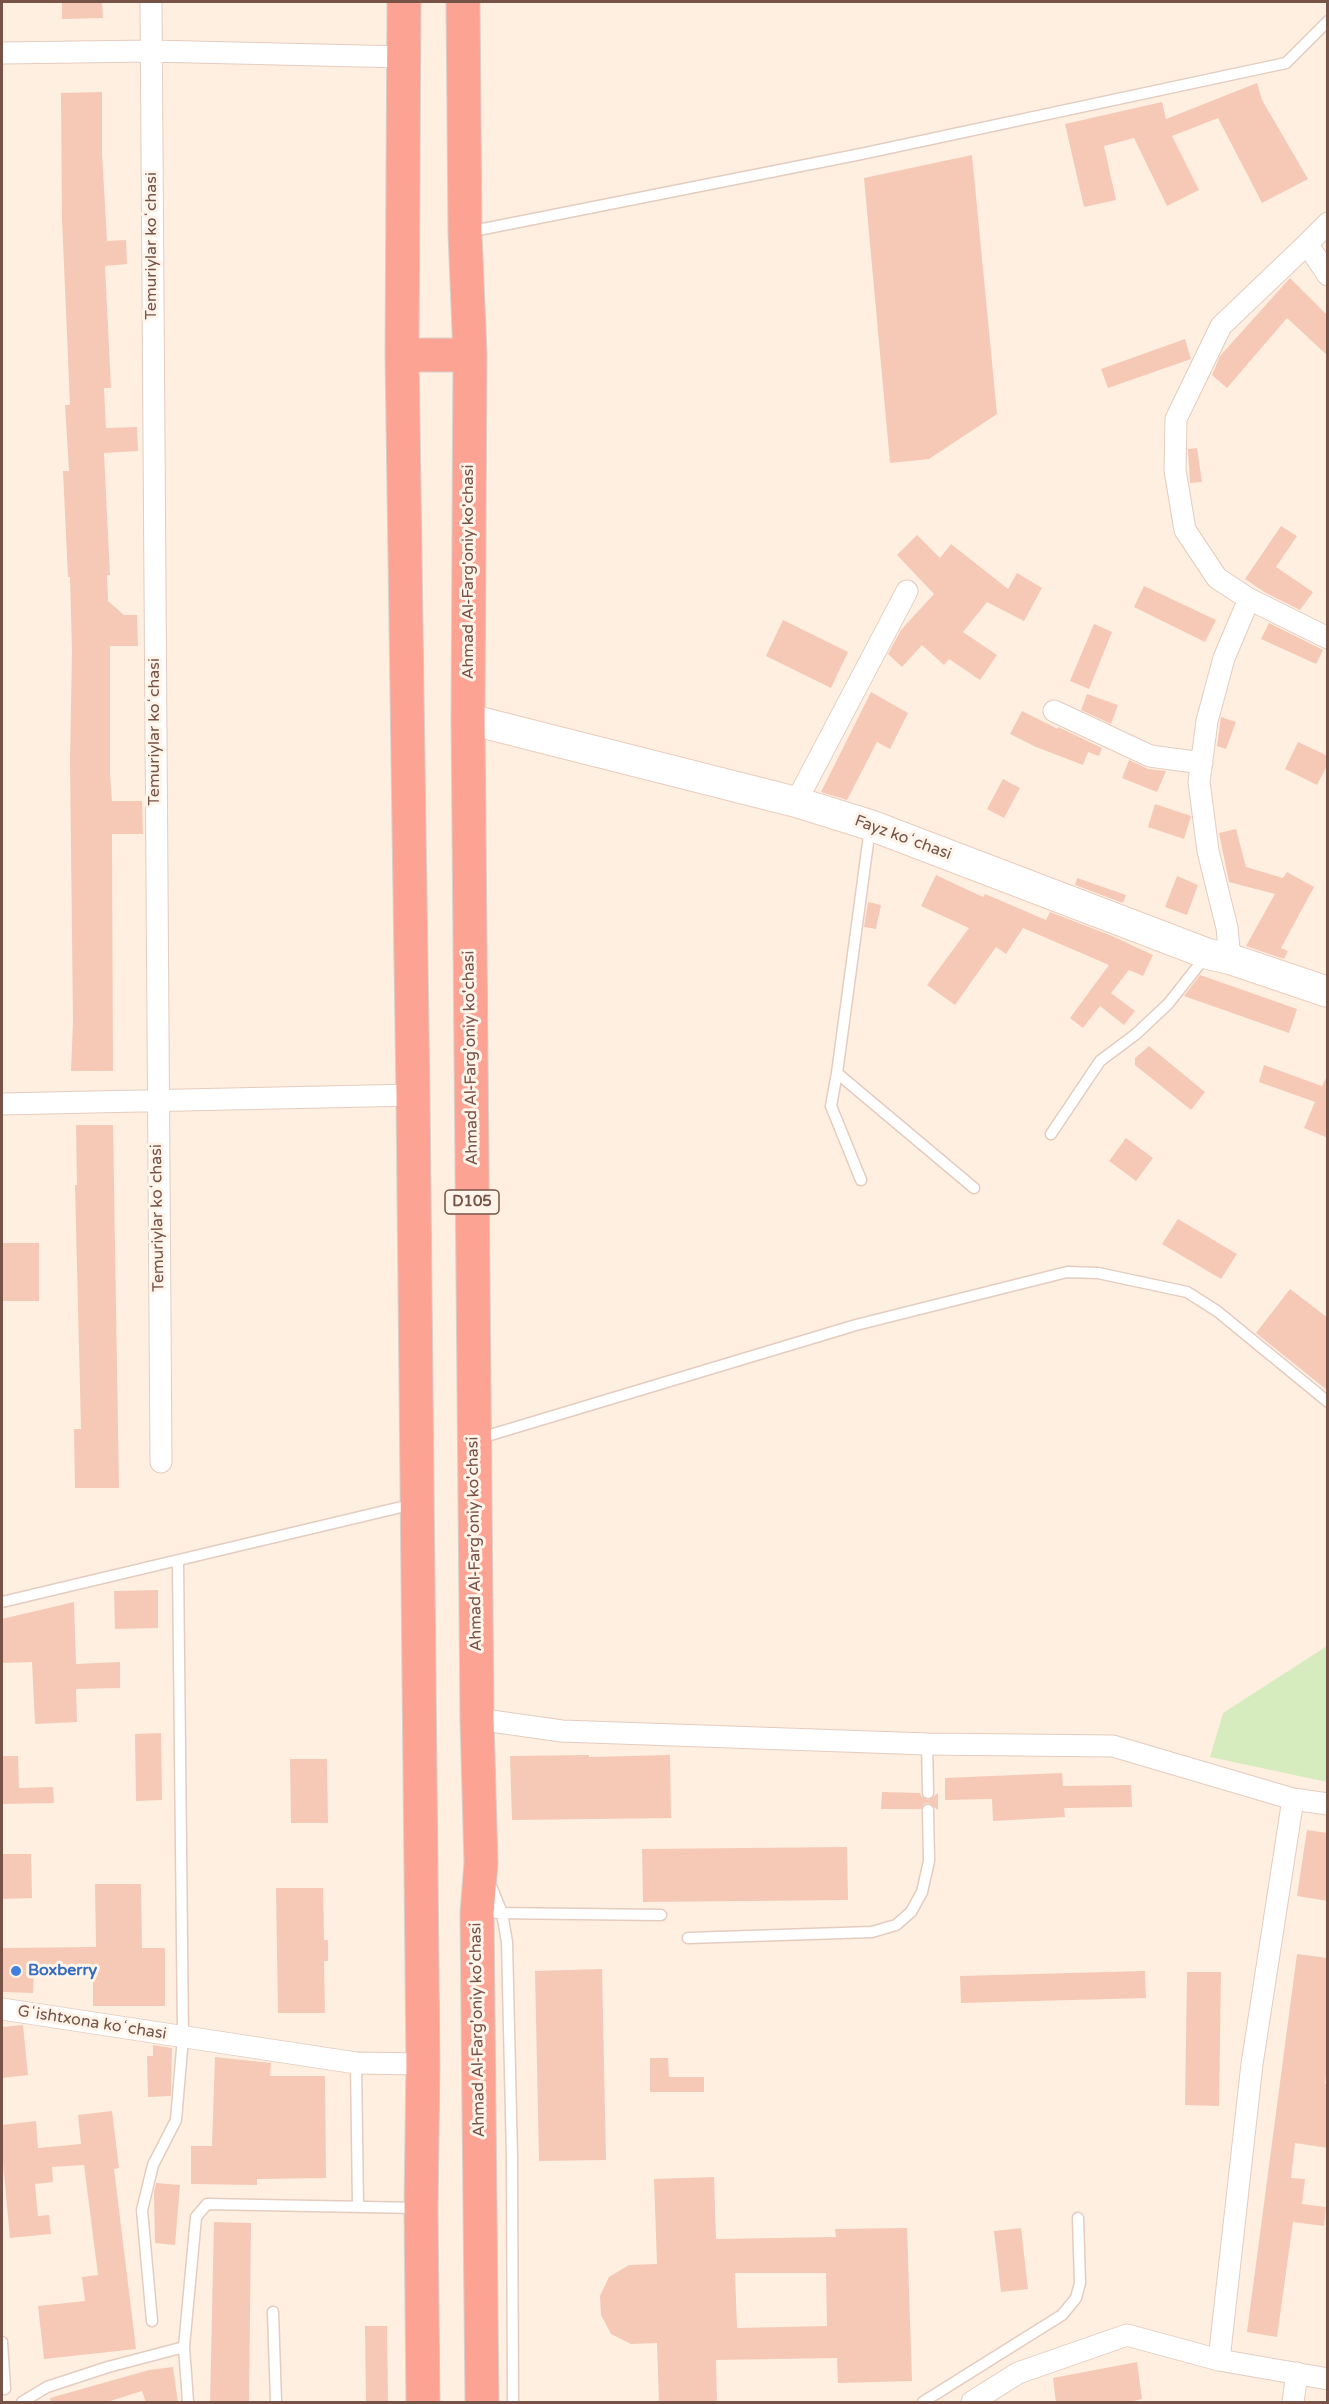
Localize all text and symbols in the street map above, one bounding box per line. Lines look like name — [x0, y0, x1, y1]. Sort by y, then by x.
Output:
street label: Temuriylar koʻchasi — [142, 172, 162, 320]
street label: Ahmad Al-Farg'oniy ko'chasi — [459, 465, 479, 679]
street label: Temuriylar koʻchasi — [145, 658, 165, 806]
street label: Fayz koʻchasi — [852, 812, 954, 864]
street label: Ahmad Al-Farg'oniy ko'chasi — [460, 950, 482, 1166]
street label: Temuriylar koʻchasi — [147, 1144, 169, 1292]
road number: D105 — [445, 1190, 499, 1214]
street label: Ahmad Al-Farg'oniy ko'chasi — [464, 1436, 486, 1652]
street label: Ahmad Al-Farg'oniy ko'chasi — [467, 1922, 489, 2138]
place label: Boxberry — [28, 1961, 97, 1981]
marker: Boxberry — [9, 1964, 23, 1978]
street label: Gʻishtxona koʻchasi — [16, 2002, 168, 2044]

